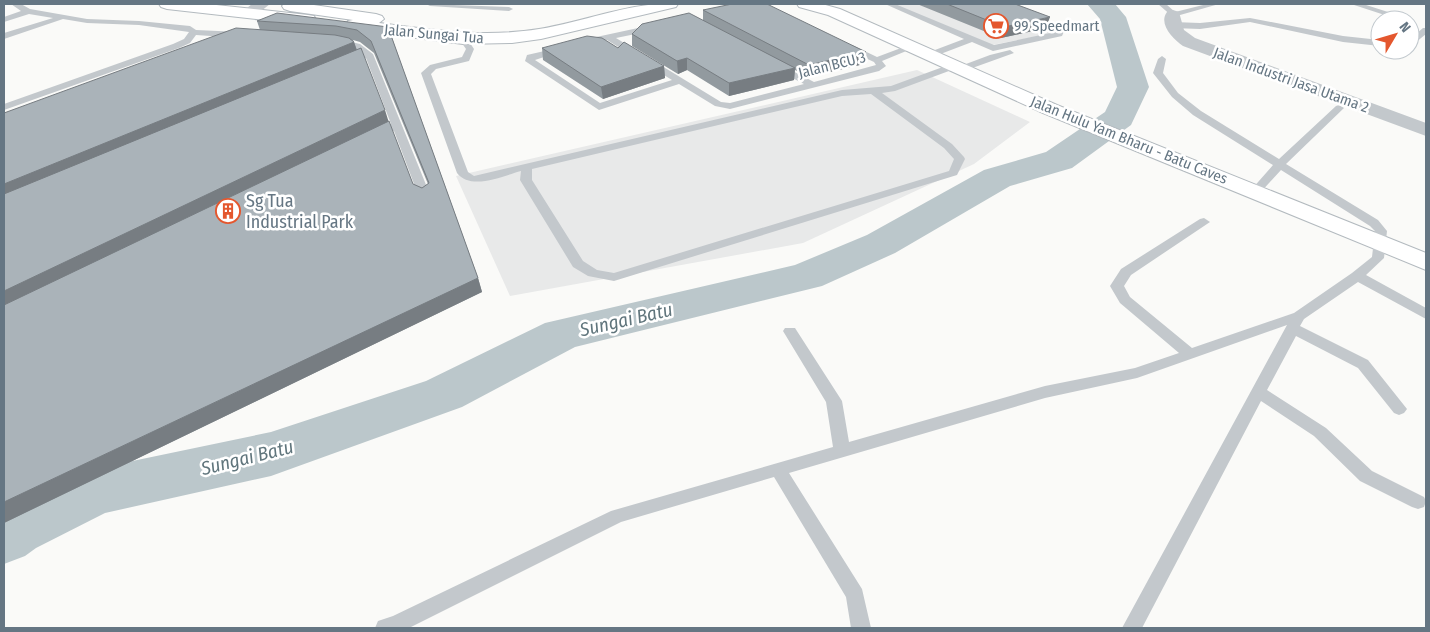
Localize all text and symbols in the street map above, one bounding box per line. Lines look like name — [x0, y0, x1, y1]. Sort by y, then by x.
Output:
north arrow — [1370, 10, 1420, 60]
supermarket icon: 99 Speedmart — [983, 13, 1009, 39]
place label: 99 Speedmart — [1014, 17, 1100, 35]
text: N — [1396, 19, 1414, 36]
street label: Jalan Sungai Tua — [383, 21, 485, 47]
street label: Jalan Industri Jasa Utama 2 — [1211, 43, 1372, 117]
street label: Jalan BCU 3 — [796, 48, 868, 82]
street label: Jalan Hulu Yam Bharu - Batu Caves — [1028, 92, 1230, 188]
place label: Sg Tua Industrial Park — [246, 190, 354, 233]
building icon: Sg Tua Industrial Park — [215, 198, 241, 224]
water label: Sungai Batu — [577, 298, 675, 342]
water label: Sungai Batu — [198, 435, 296, 480]

